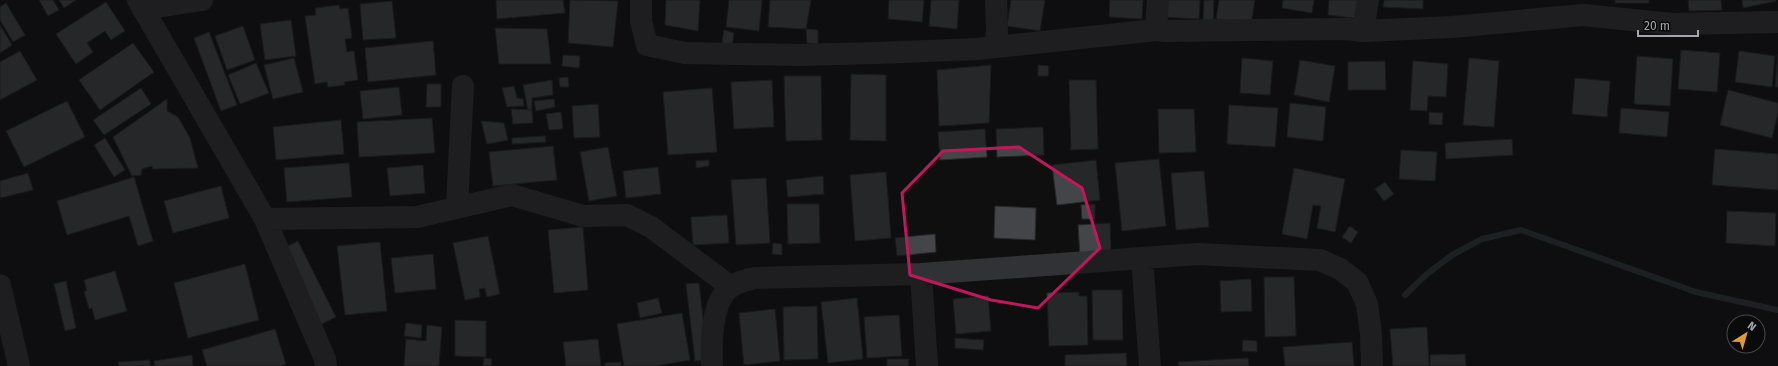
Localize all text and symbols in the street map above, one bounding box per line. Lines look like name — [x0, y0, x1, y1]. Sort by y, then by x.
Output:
scale bar — [1638, 12, 1698, 38]
text: 20 m — [1644, 19, 1670, 33]
north arrow — [1726, 314, 1766, 354]
text: N — [1745, 319, 1759, 334]

